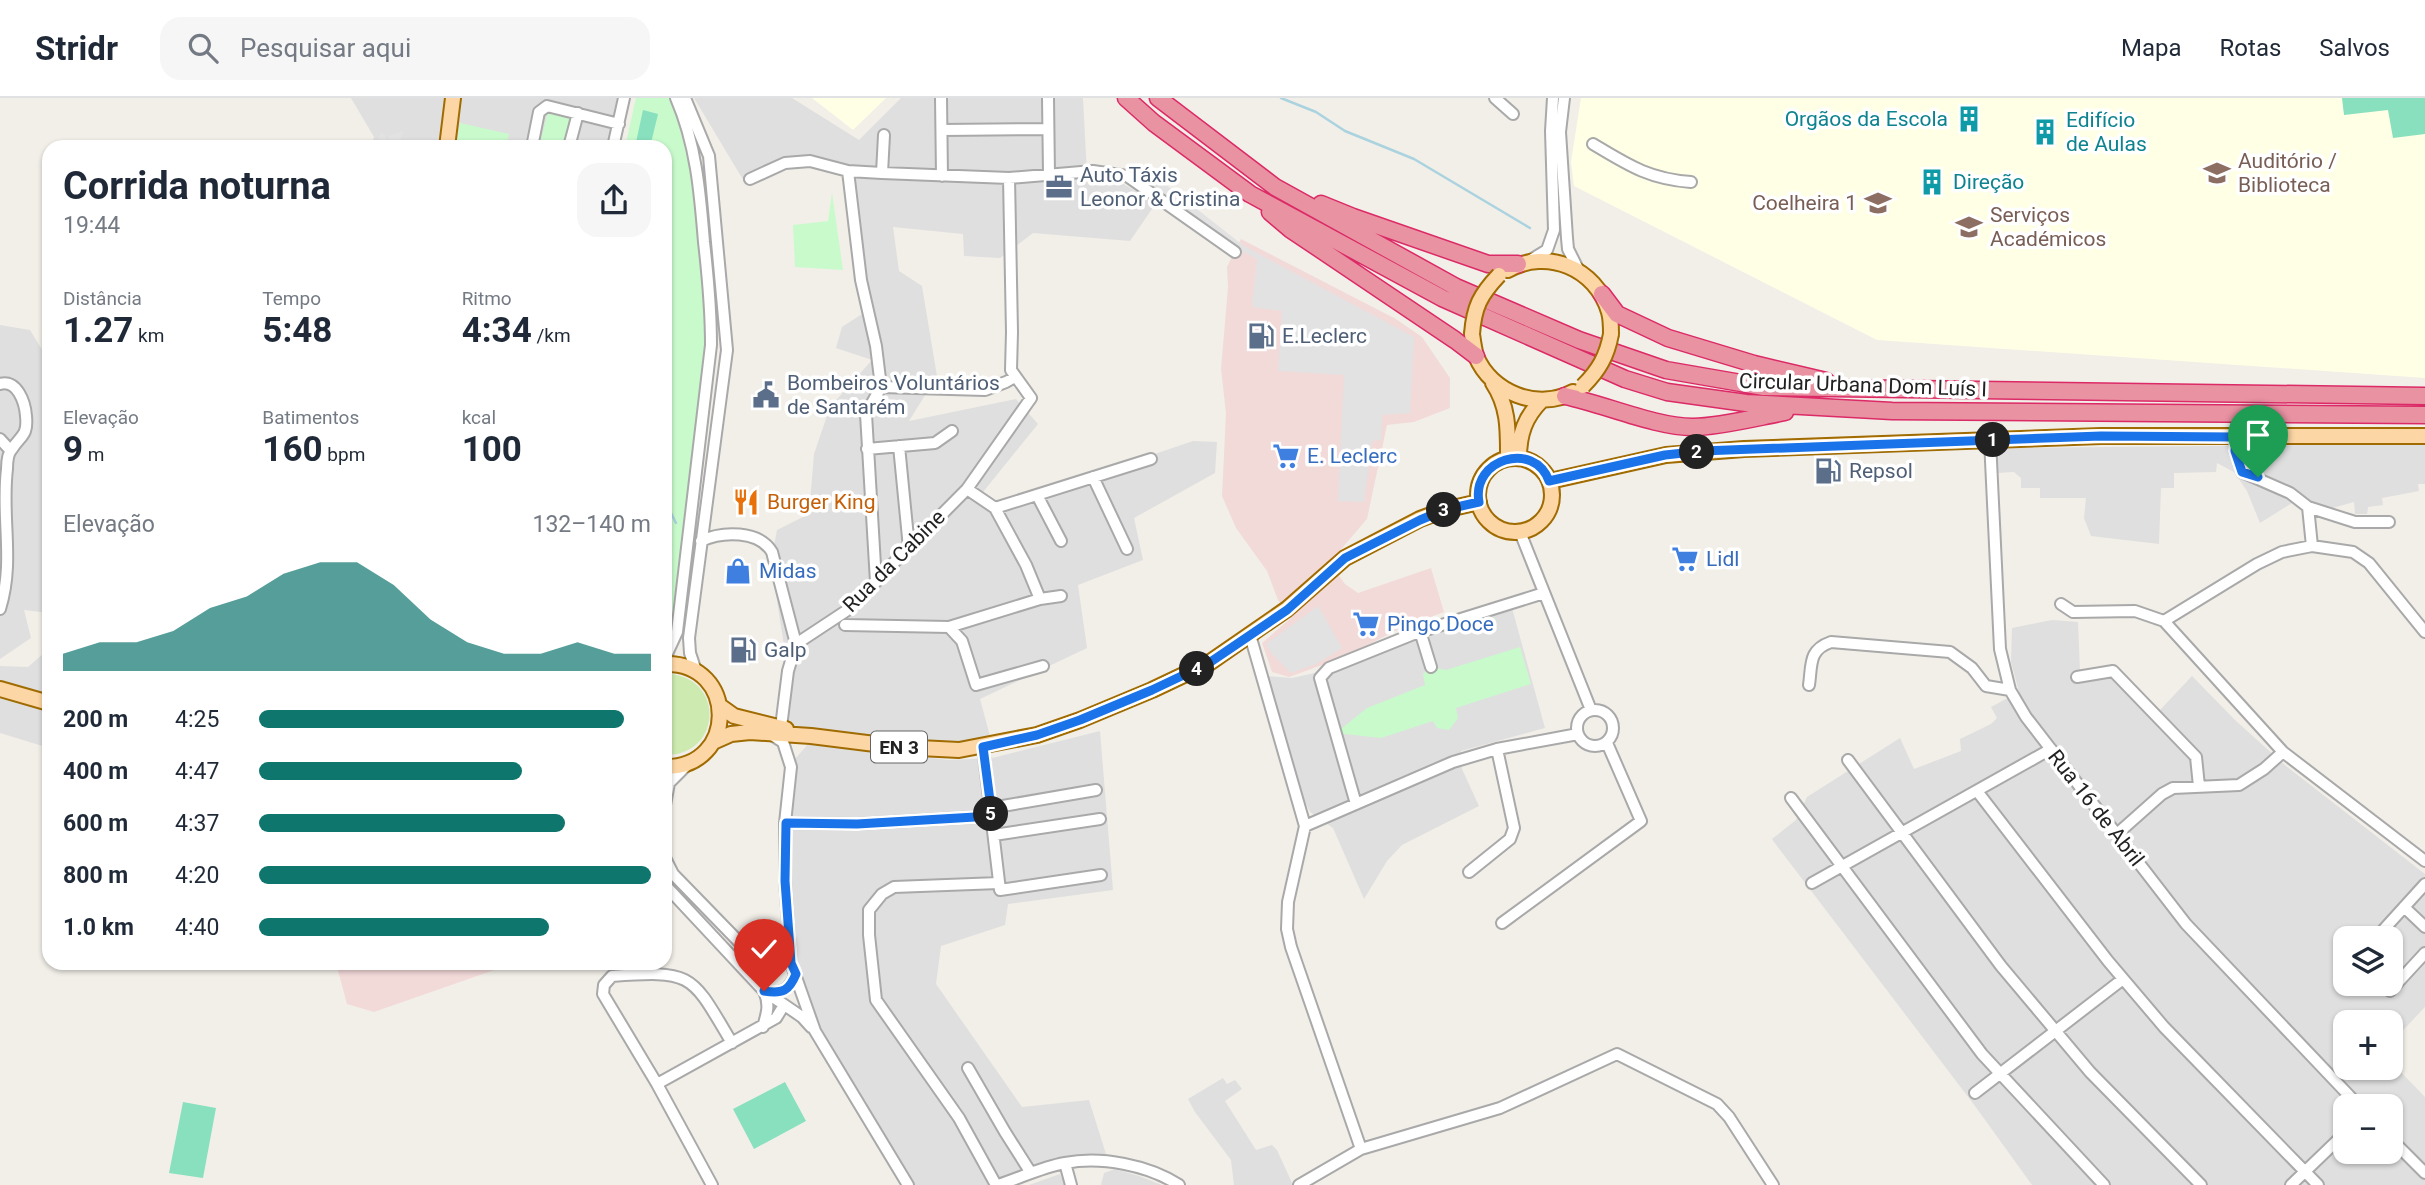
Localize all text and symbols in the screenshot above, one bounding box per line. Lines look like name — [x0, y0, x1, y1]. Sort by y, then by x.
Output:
search box — [160, 17, 650, 80]
text: Stridr — [35, 29, 118, 68]
icon: search — [184, 29, 222, 67]
text: Pesquisar aqui — [240, 33, 411, 63]
text: Mapa — [2121, 34, 2182, 62]
text: Rotas — [2220, 34, 2281, 62]
text: Salvos — [2319, 34, 2390, 62]
building icon: Orgãos da Escola — [1954, 104, 1984, 134]
place label: Orgãos da Escola — [1785, 107, 1948, 131]
place label: Edifício de Aulas — [2066, 108, 2147, 156]
building icon: Edifício de Aulas — [2030, 117, 2060, 147]
place label: Auditório / Biblioteca — [2238, 149, 2337, 197]
school or university icon: Auditório / Biblioteca — [2202, 158, 2232, 188]
button: share — [577, 163, 651, 237]
place label: Auto Táxis Leonor & Cristina — [1080, 163, 1240, 211]
text: Corrida noturna — [63, 164, 331, 208]
building icon: Direção — [1917, 167, 1947, 197]
place label: Direção — [1953, 170, 2024, 194]
office icon: Auto Táxis Leonor & Cristina — [1044, 172, 1074, 202]
school or university icon: Coelheira 1 — [1863, 188, 1893, 218]
place label: Coelheira 1 — [1752, 191, 1857, 215]
place label: Serviços Académicos — [1990, 203, 2106, 251]
text: 19:44 — [63, 212, 120, 239]
school or university icon: Serviços Académicos — [1954, 212, 1984, 242]
text: Distância — [63, 287, 142, 310]
text: Tempo — [262, 287, 321, 310]
text: Ritmo — [462, 287, 512, 310]
text: 1.27 — [63, 310, 133, 351]
text: 5:48 — [262, 310, 332, 351]
text: 4:34 — [462, 310, 532, 351]
fuel station icon: E.Leclerc — [1246, 321, 1276, 351]
text: km — [133, 324, 164, 347]
text: /km — [532, 324, 571, 347]
place label: E.Leclerc — [1282, 324, 1367, 348]
street label: Circular Urbana Dom Luís I — [1739, 369, 1987, 401]
place label: Bombeiros Voluntários de Santarém — [787, 371, 1000, 419]
public building icon: Bombeiros Voluntários de Santarém — [751, 380, 781, 410]
pin — [2228, 405, 2288, 477]
text: Elevação — [63, 406, 139, 429]
text: Batimentos — [262, 406, 359, 429]
text: kcal — [462, 406, 496, 429]
icon: arrive — [2239, 416, 2277, 454]
pin: 1 — [1976, 422, 2010, 458]
text: 1 — [1987, 428, 1998, 451]
text: 9 — [63, 429, 83, 470]
text: 160 — [262, 429, 323, 470]
text: 100 — [462, 429, 522, 470]
pin: 2 — [1680, 434, 1714, 470]
text: 2 — [1691, 440, 1702, 463]
supermarket icon: E. Leclerc — [1271, 441, 1301, 471]
text: m — [83, 443, 104, 466]
text: bpm — [323, 443, 365, 466]
place label: E. Leclerc — [1307, 444, 1397, 468]
fuel station icon: Repsol — [1813, 456, 1843, 486]
place label: Repsol — [1849, 459, 1913, 483]
restaurant icon: Burger King — [731, 487, 761, 517]
place label: Burger King — [767, 490, 876, 514]
pin: 3 — [1426, 492, 1462, 528]
text: 3 — [1438, 498, 1449, 521]
street label: Rua da Cabine — [838, 505, 950, 617]
text: Elevação — [63, 511, 155, 538]
text: 132–140 m — [532, 511, 651, 538]
supermarket icon: Lidl — [1670, 544, 1700, 574]
place label: Lidl — [1706, 547, 1739, 571]
shop icon: Midas — [723, 556, 753, 586]
place label: Midas — [759, 559, 817, 583]
supermarket icon: Pingo Doce — [1351, 609, 1381, 639]
place label: Pingo Doce — [1387, 612, 1494, 636]
fuel station icon: Galp — [728, 635, 758, 665]
place label: Galp — [764, 638, 807, 662]
pin: 4 — [1180, 652, 1214, 686]
text: 4 — [1191, 657, 1202, 680]
text: 200 m — [63, 706, 128, 733]
text: 4:25 — [175, 706, 219, 733]
road number: EN 3 — [871, 732, 927, 762]
street label: Rua 16 de Abril — [2043, 745, 2149, 871]
text: 400 m — [63, 758, 128, 785]
text: 4:47 — [175, 758, 219, 785]
pin: 5 — [974, 796, 1009, 832]
text: 5 — [985, 802, 996, 825]
text: 600 m — [63, 810, 128, 837]
text: 4:37 — [175, 810, 219, 837]
text: 800 m — [63, 862, 128, 889]
text: 4:20 — [175, 862, 219, 889]
text: 1.0 km — [63, 914, 134, 941]
text: 4:40 — [175, 914, 219, 941]
pin — [734, 919, 794, 991]
map controls — [2333, 926, 2403, 1164]
button: layers — [2333, 926, 2403, 996]
icon: check — [745, 930, 783, 968]
button: + — [2333, 1010, 2403, 1080]
button: − — [2333, 1094, 2403, 1164]

